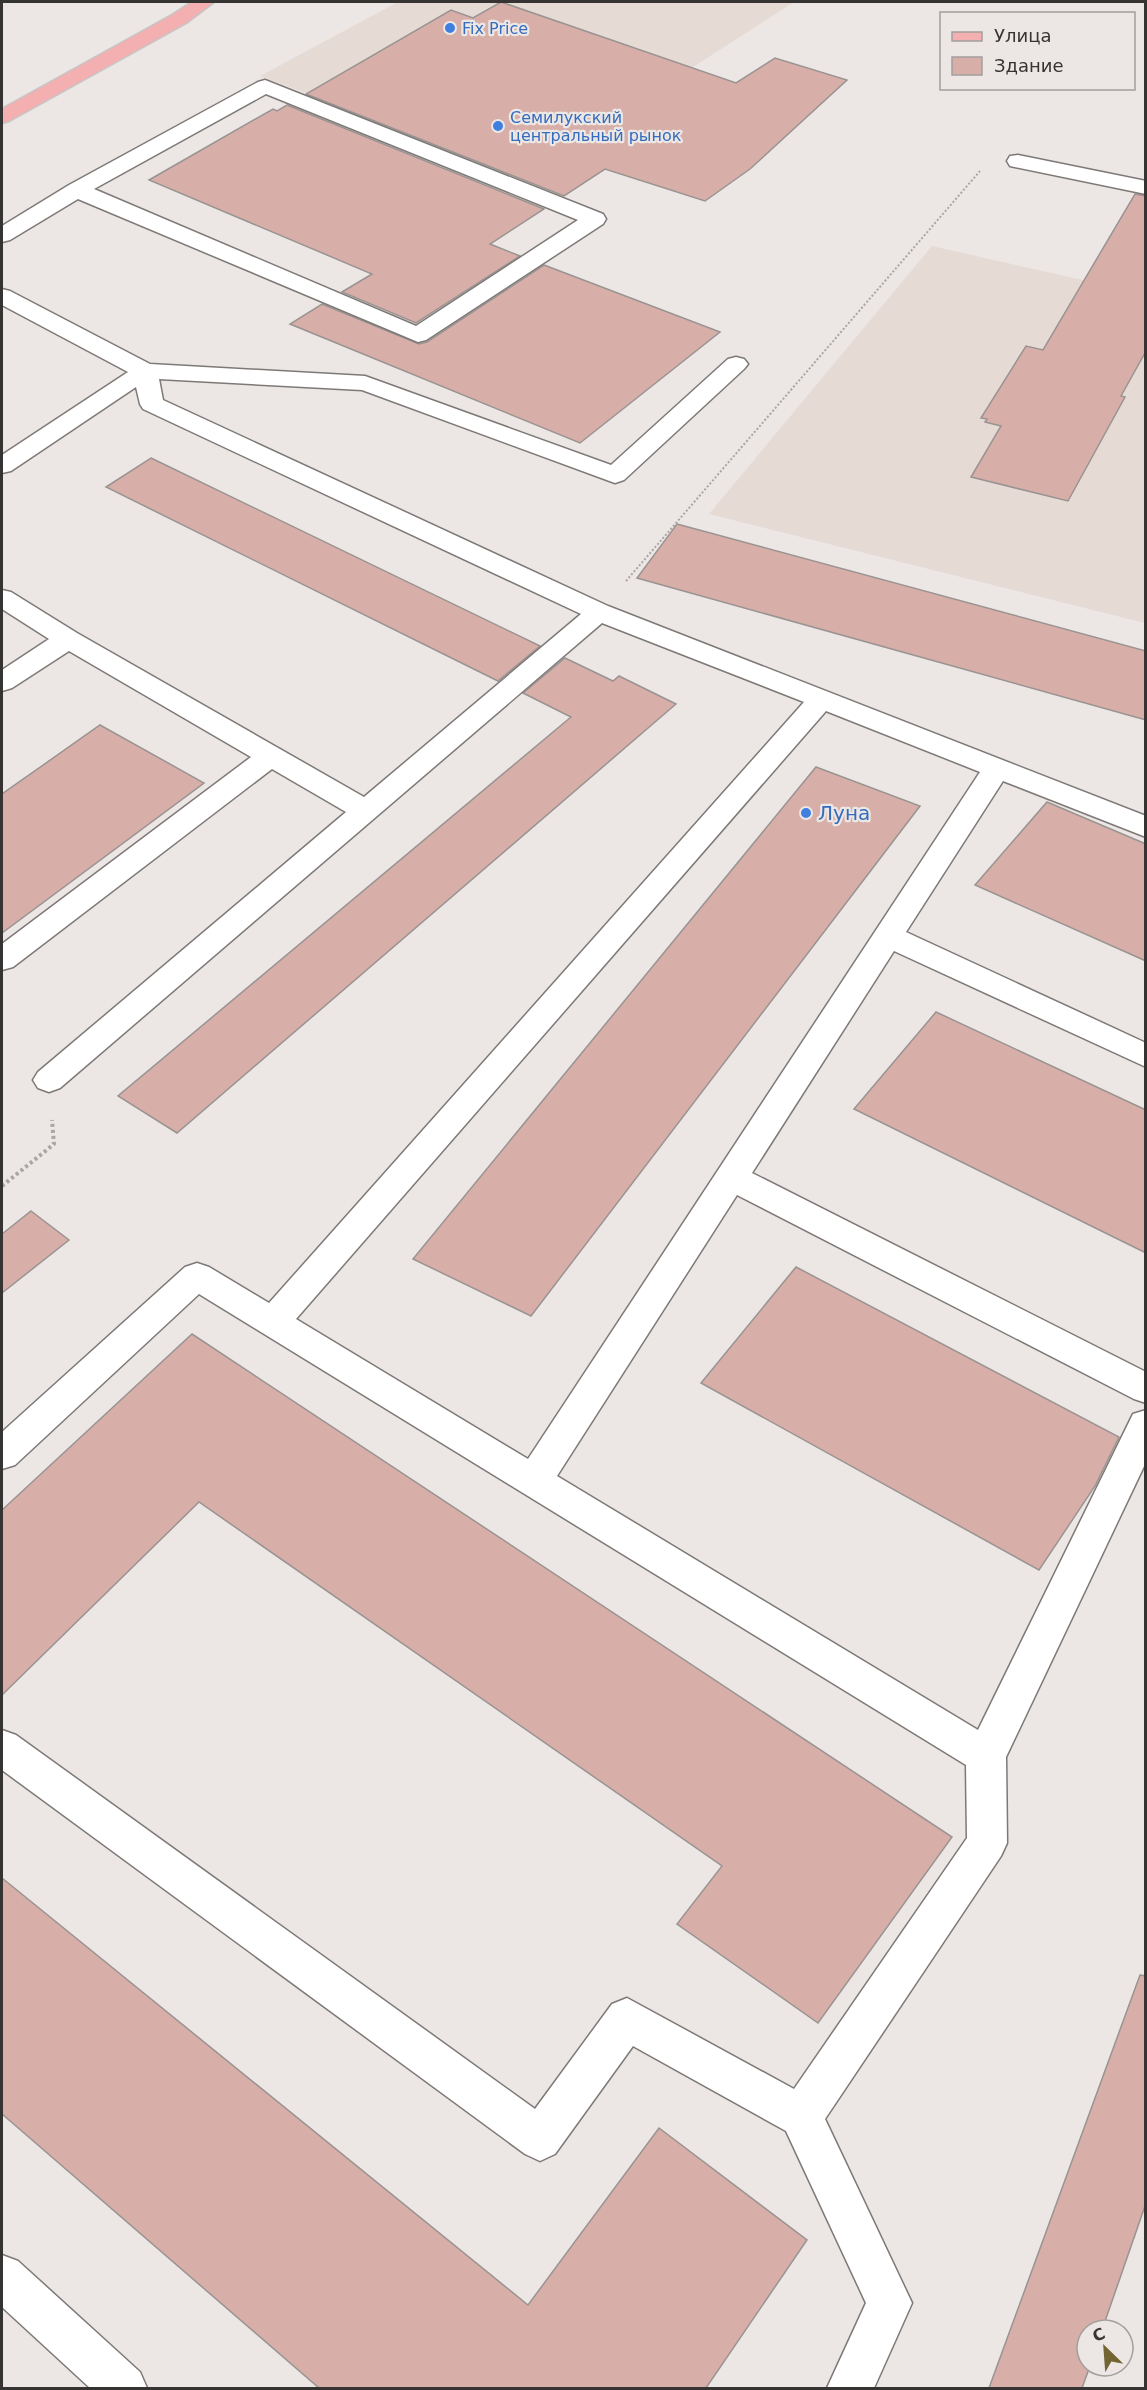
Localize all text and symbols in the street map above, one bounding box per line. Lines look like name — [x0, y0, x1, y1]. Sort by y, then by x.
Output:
legend — [940, 12, 1135, 90]
place label: Fix Price — [462, 19, 528, 38]
marker: Fix Price — [443, 21, 457, 35]
text: Улица — [994, 25, 1051, 46]
text: Здание — [994, 55, 1064, 76]
place label: Семилукский центральный рынок — [510, 108, 682, 145]
marker: Семилукский центральный рынок — [491, 119, 505, 133]
place label: Луна — [818, 801, 870, 825]
marker: Луна — [799, 806, 813, 820]
north arrow — [1075, 2318, 1135, 2378]
text: С — [1090, 2324, 1108, 2346]

